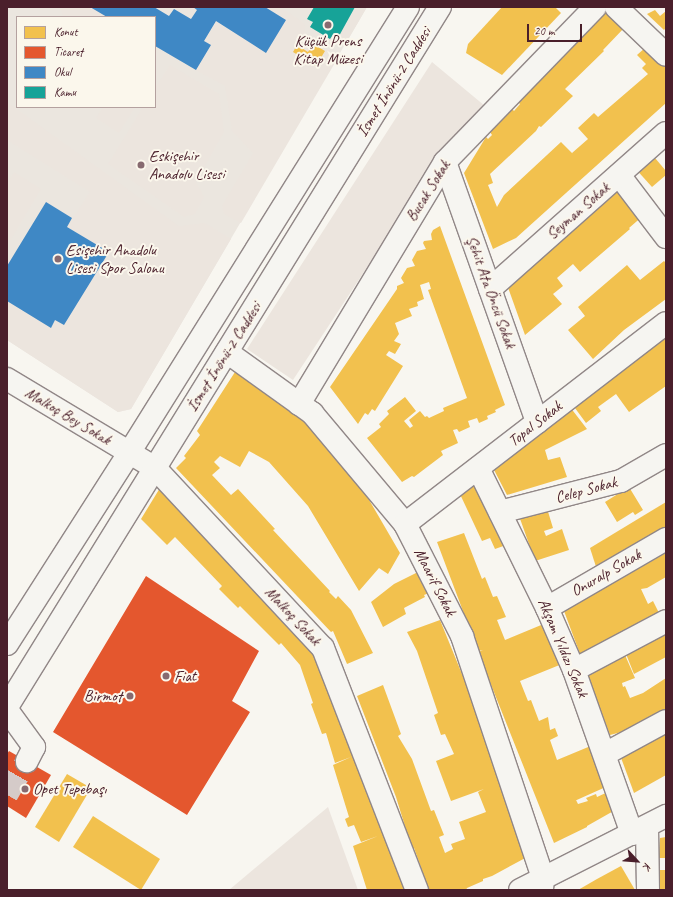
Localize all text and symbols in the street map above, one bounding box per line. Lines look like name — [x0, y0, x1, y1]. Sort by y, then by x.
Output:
legend — [16, 16, 156, 108]
scale bar — [529, 16, 584, 42]
marker: Küçük Prens Kitap Müzesi — [323, 20, 333, 30]
text: 20 m — [534, 23, 554, 39]
text: Konut — [54, 24, 77, 40]
street label: İsmet İnönü-2 Caddesi — [353, 24, 435, 140]
place label: Küçük Prens Kitap Müzesi — [294, 31, 362, 69]
text: Ticaret — [54, 44, 83, 60]
text: Okul — [54, 64, 71, 80]
text: Kamu — [54, 84, 76, 100]
place label: Eskişehir Anadolu Lisesi — [149, 146, 225, 184]
street label: Bucak Sokak — [402, 157, 454, 225]
marker: Eskişehir Anadolu Lisesi — [136, 160, 146, 170]
street label: Seyman Sokak — [543, 179, 613, 243]
street label: Şehit Ata Öncü Sokak — [462, 233, 520, 351]
place label: Esişehir Anadolu Lisesi Spor Salonu — [66, 240, 164, 278]
marker: Esişehir Anadolu Lisesi Spor Salonu — [53, 254, 63, 264]
street label: İsmet İnönü-2 Caddesi — [183, 299, 265, 415]
street label: Malkoç Bey Sokak — [22, 383, 114, 449]
street label: Topal Sokak — [505, 397, 565, 451]
street label: Celep Sokak — [554, 473, 618, 507]
street label: Maarif Sokak — [410, 545, 460, 619]
street label: Onuralp Sokak — [568, 545, 644, 601]
street label: Malkoç Sokak — [261, 583, 325, 649]
street label: Akşam Yıldızı Sokak — [534, 596, 592, 700]
place label: Fiat — [174, 666, 196, 686]
marker: Fiat — [161, 671, 171, 681]
place label: Birmot — [84, 686, 122, 706]
marker: Birmot — [125, 691, 135, 701]
place label: Opet Tepebaşı — [33, 779, 106, 799]
marker: Opet Tepebaşı — [20, 784, 30, 794]
north arrow — [617, 841, 657, 881]
text: K — [640, 861, 655, 872]

